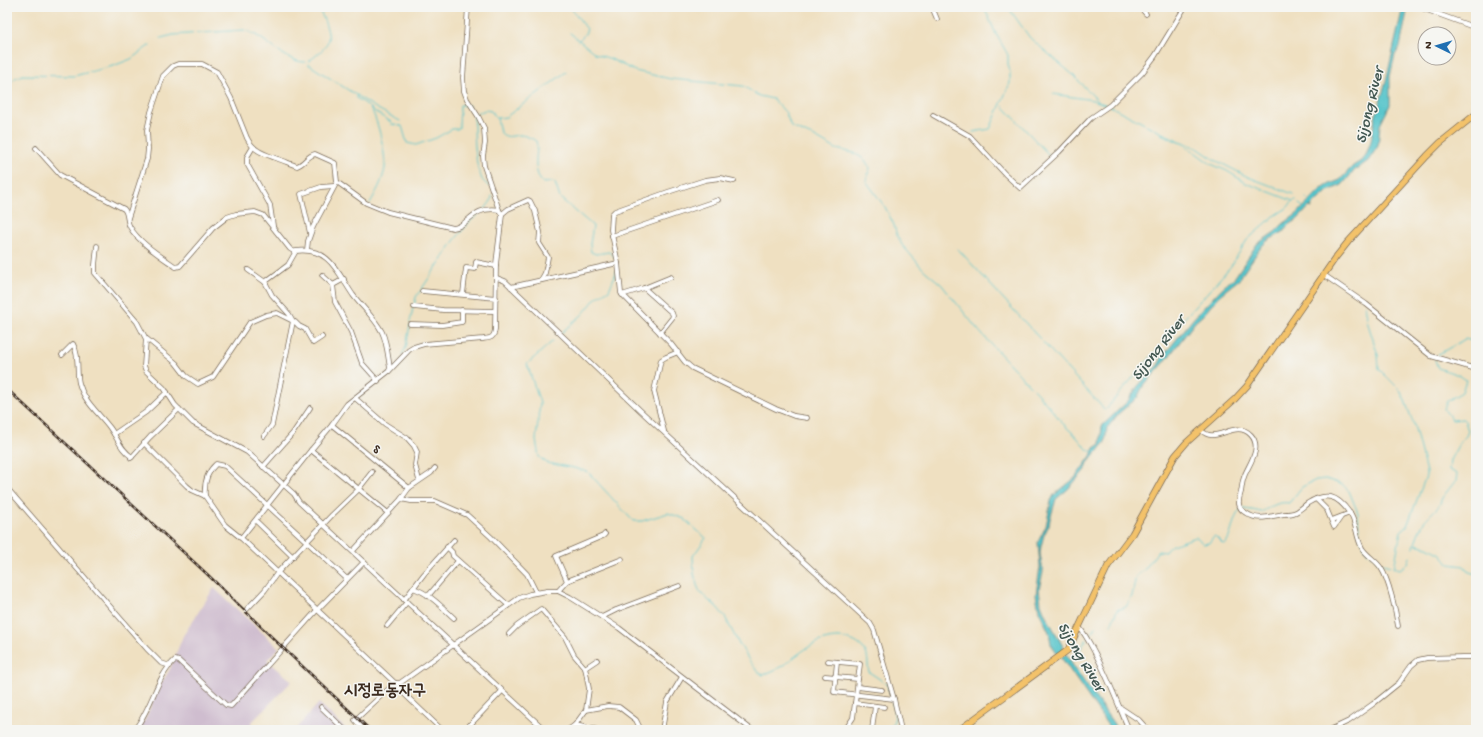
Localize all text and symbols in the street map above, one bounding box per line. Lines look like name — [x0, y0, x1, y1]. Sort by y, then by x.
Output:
north arrow — [1417, 26, 1457, 66]
text: N — [1423, 41, 1435, 49]
water label: Sijong River — [1353, 63, 1391, 146]
water label: Sijong River — [1129, 310, 1193, 385]
street label: s — [369, 440, 385, 458]
water label: Sijong River — [1052, 620, 1110, 699]
district label: 시정로동자구 — [344, 682, 426, 702]

